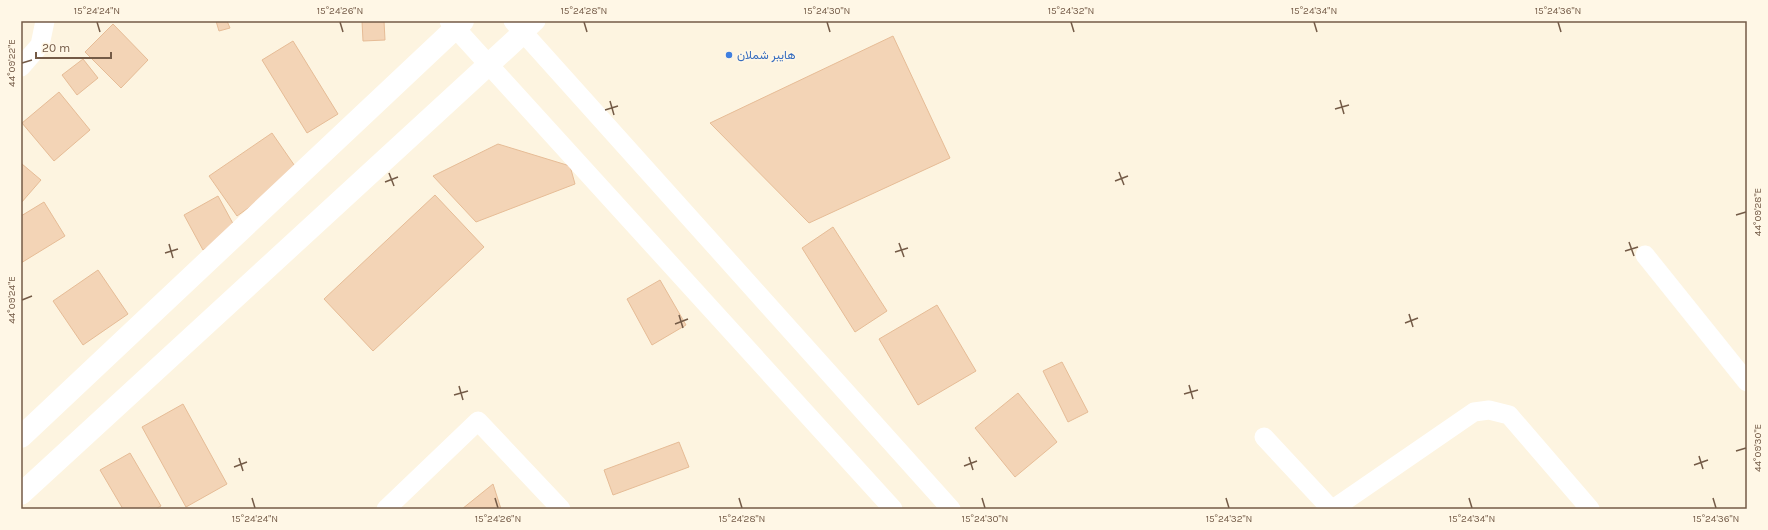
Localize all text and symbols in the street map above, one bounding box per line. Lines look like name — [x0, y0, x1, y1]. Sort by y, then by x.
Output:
text: 15°24'24"N — [74, 5, 120, 17]
text: 15°24'26"N — [317, 5, 363, 17]
text: 15°24'28"N — [561, 5, 607, 17]
text: 15°24'30"N — [804, 5, 850, 17]
text: 15°24'32"N — [1048, 5, 1094, 17]
text: 15°24'34"N — [1291, 5, 1337, 17]
text: 15°24'36"N — [1535, 5, 1581, 17]
scale bar — [36, 34, 111, 60]
text: 44°09'22"E — [6, 39, 18, 87]
text: 20 m — [42, 41, 70, 55]
place label: هايبر شملان — [737, 48, 796, 63]
marker: هايبر شملان — [724, 50, 734, 60]
text: 44°09'28"E — [1752, 188, 1764, 236]
text: 44°09'24"E — [6, 276, 18, 324]
text: 44°09'30"E — [1752, 424, 1764, 472]
text: 15°24'24"N — [232, 513, 278, 525]
text: 15°24'26"N — [475, 513, 521, 525]
text: 15°24'28"N — [719, 513, 765, 525]
text: 15°24'30"N — [962, 513, 1008, 525]
text: 15°24'32"N — [1206, 513, 1252, 525]
text: 15°24'34"N — [1449, 513, 1495, 525]
text: 15°24'36"N — [1693, 513, 1739, 525]

